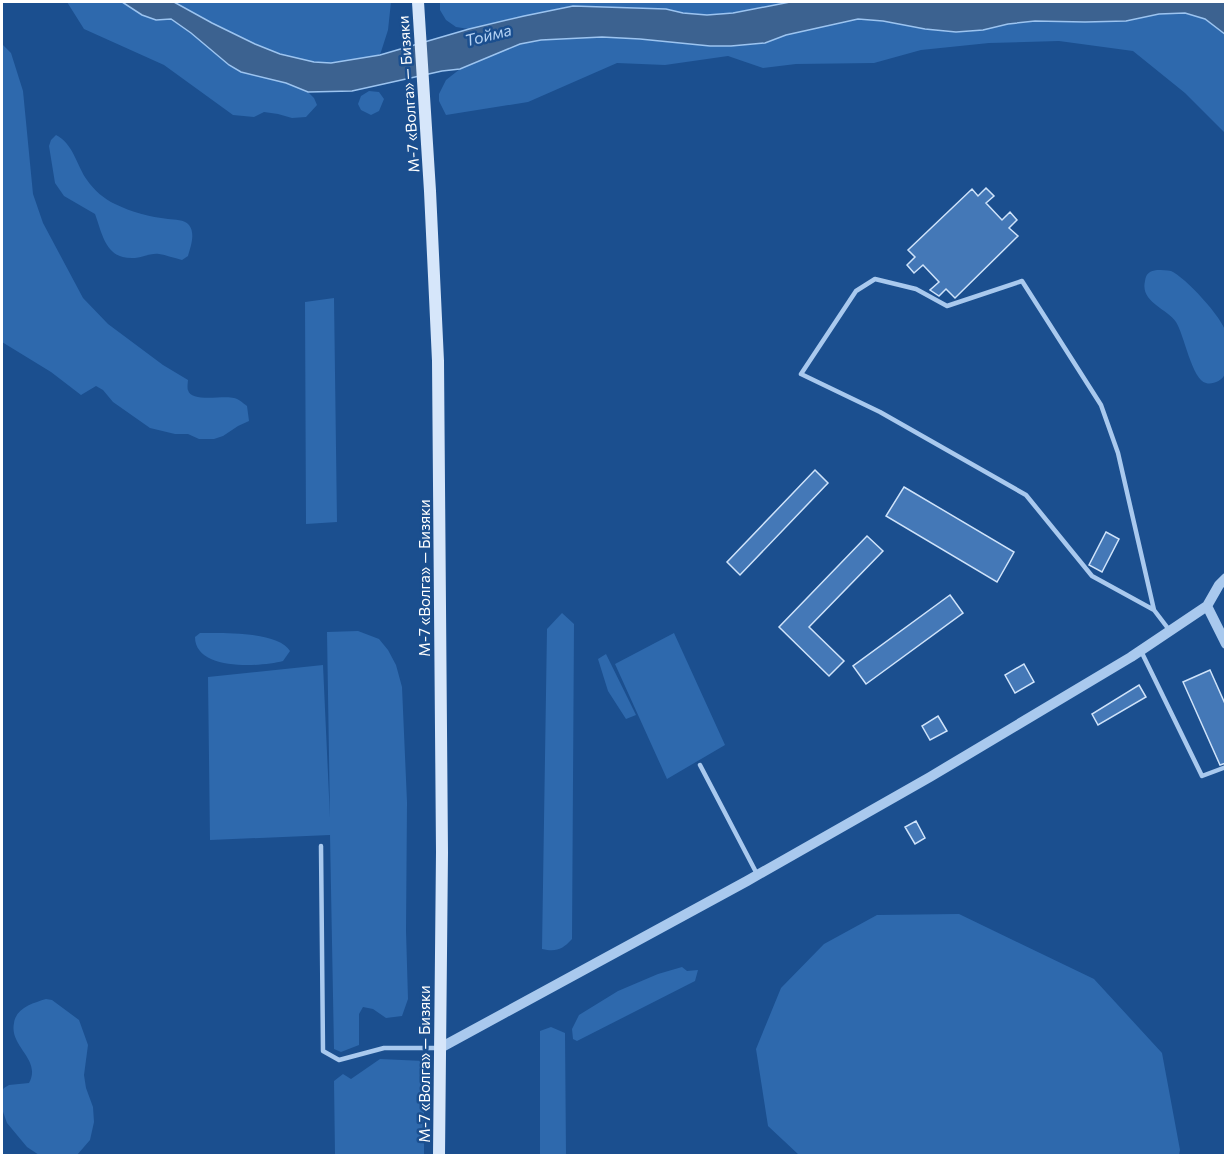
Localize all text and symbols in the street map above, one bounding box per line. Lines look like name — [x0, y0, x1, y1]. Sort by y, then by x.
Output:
street label: М-7 «Волга» — Бизяки — [394, 15, 422, 173]
water label: Тойма — [463, 20, 513, 49]
street label: М-7 «Волга» — Бизяки — [415, 499, 433, 657]
street label: М-7 «Волга» — Бизяки — [415, 985, 433, 1143]

